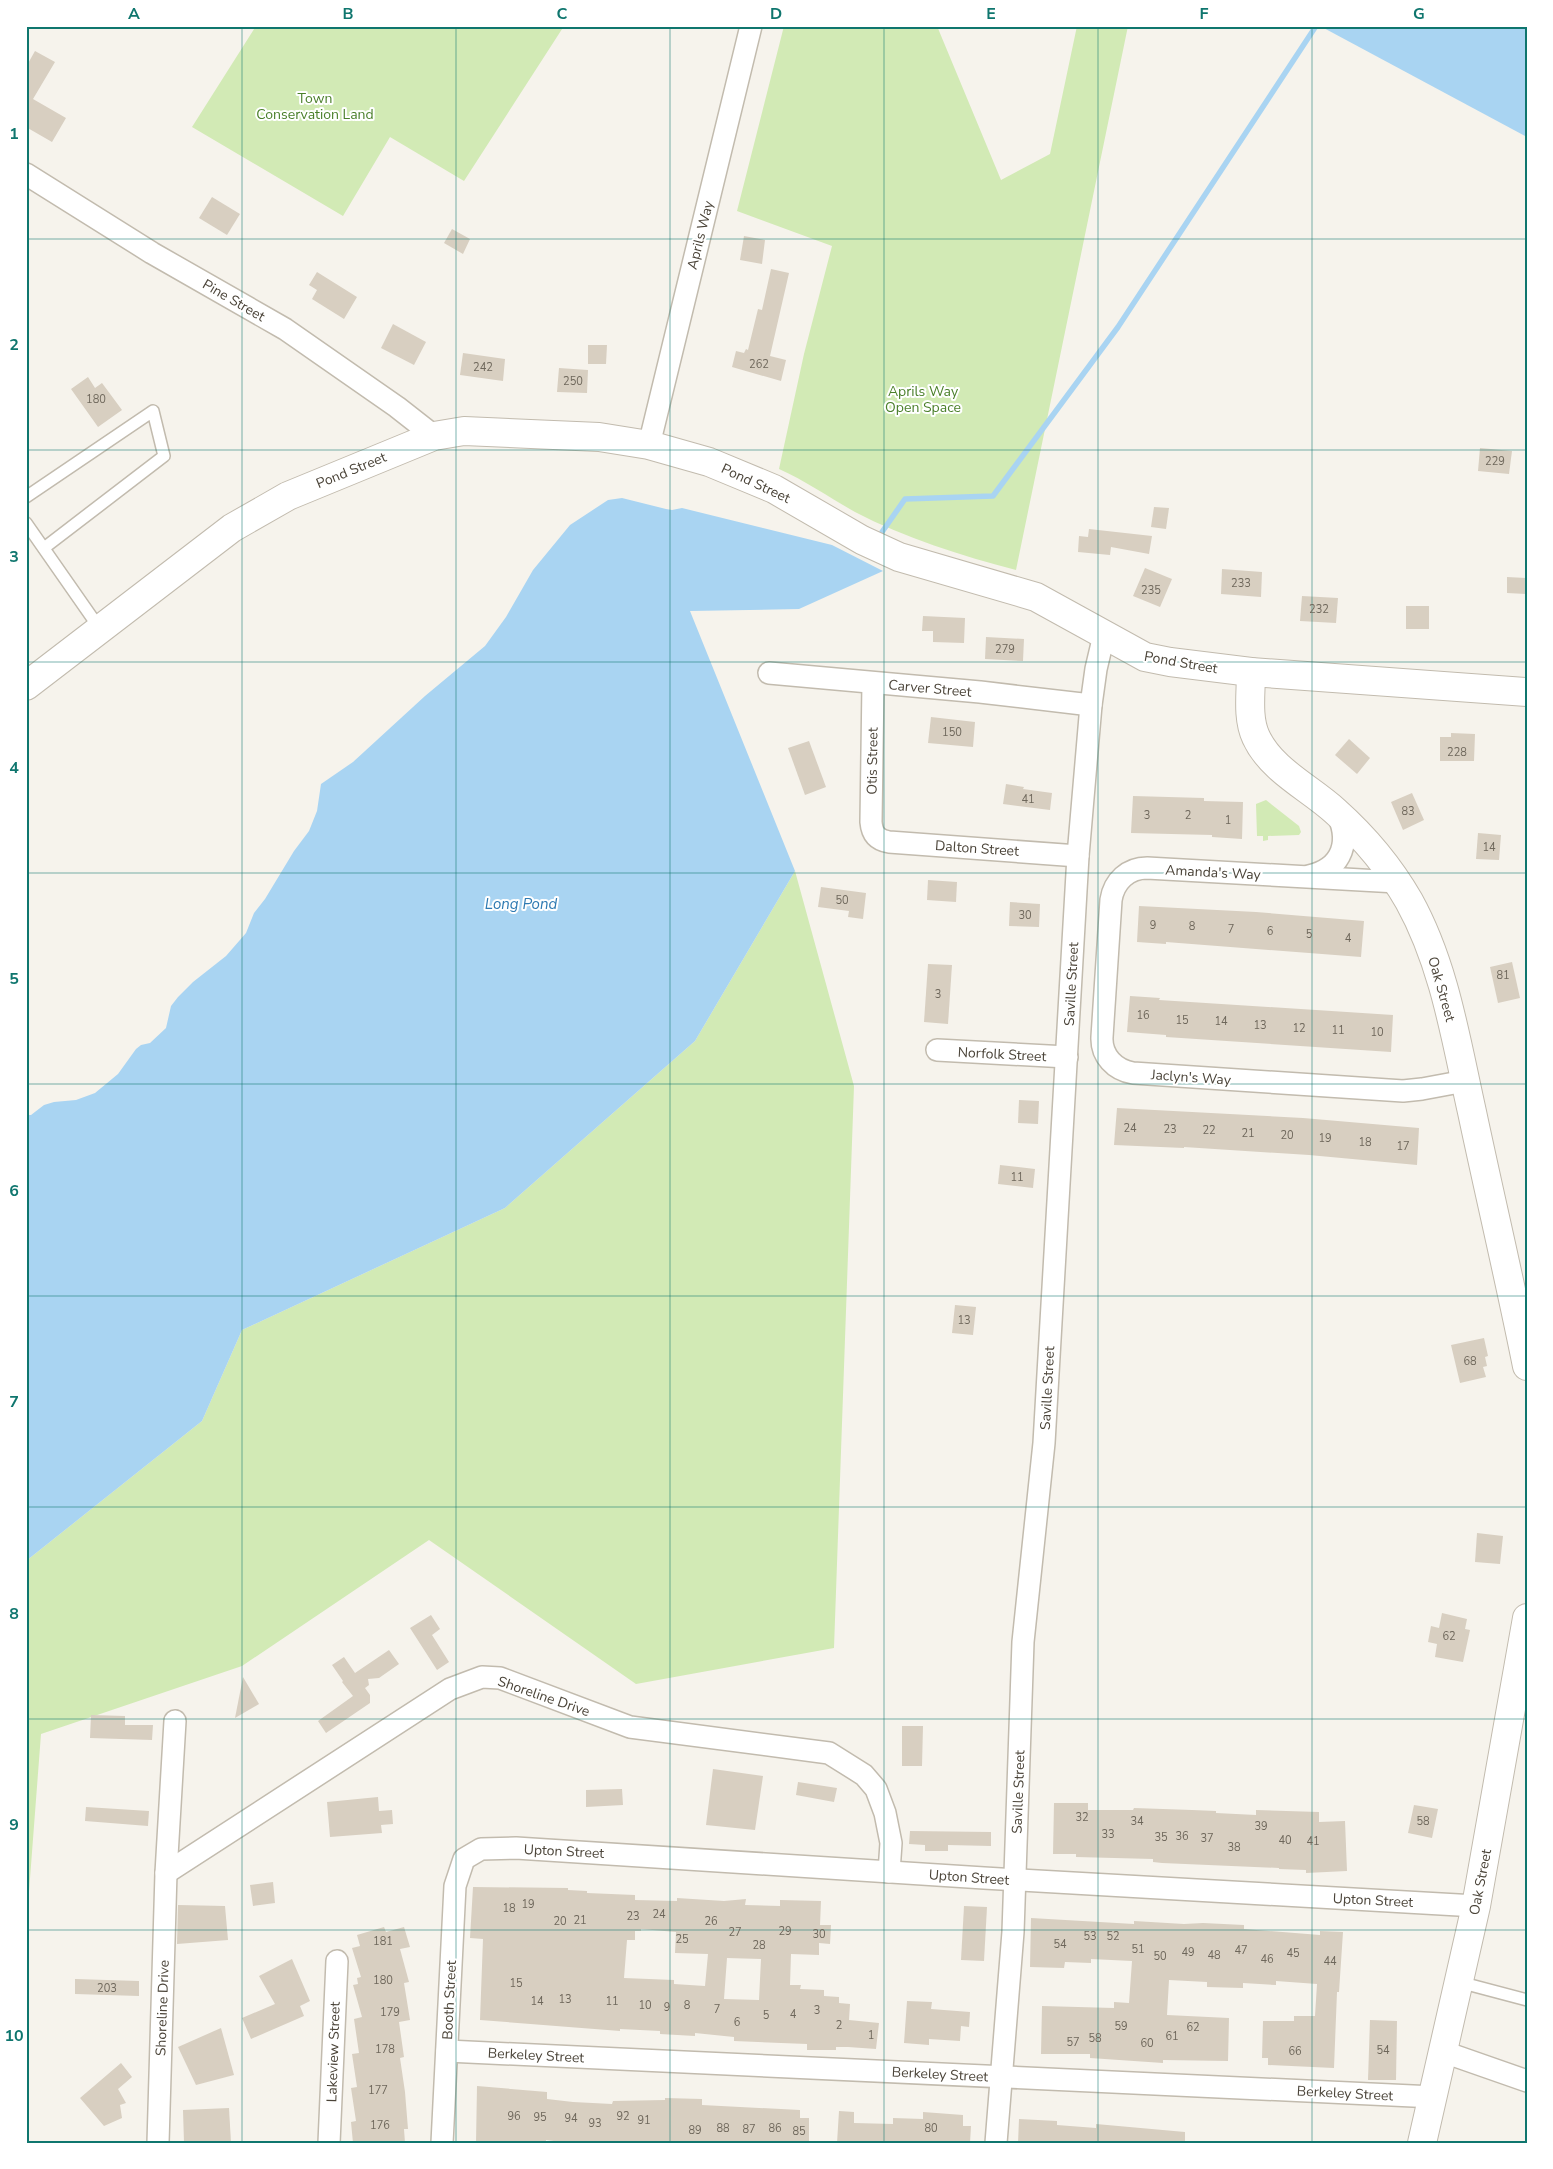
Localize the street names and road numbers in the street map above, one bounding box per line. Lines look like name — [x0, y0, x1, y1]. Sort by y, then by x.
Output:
street label: Aprils Way — [683, 198, 718, 271]
street label: Pine Street — [199, 275, 269, 326]
street label: Pond Street — [313, 448, 389, 493]
street label: Pond Street — [718, 459, 794, 508]
street label: Pond Street — [1143, 647, 1219, 678]
street label: Carver Street — [888, 675, 972, 702]
street label: Otis Street — [862, 727, 883, 795]
street label: Dalton Street — [934, 836, 1020, 861]
street label: Amanda's Way — [1165, 861, 1262, 885]
street label: Saville Street — [1060, 942, 1083, 1026]
street label: Oak Street — [1423, 954, 1460, 1024]
street label: Norfolk Street — [957, 1043, 1047, 1066]
street label: Jaclyn's Way — [1149, 1065, 1232, 1090]
street label: Saville Street — [1036, 1346, 1059, 1430]
street label: Shoreline Drive — [495, 1672, 592, 1721]
street label: Saville Street — [1008, 1750, 1029, 1834]
street label: Upton Street — [523, 1840, 605, 1863]
street label: Oak Street — [1465, 1847, 1496, 1917]
street label: Upton Street — [928, 1865, 1010, 1890]
street label: Upton Street — [1332, 1889, 1414, 1912]
street label: Shoreline Drive — [151, 1960, 174, 2056]
street label: Booth Street — [438, 1960, 461, 2040]
street label: Lakeview Street — [322, 2001, 345, 2103]
street label: Berkeley Street — [487, 2043, 585, 2068]
street label: Berkeley Street — [891, 2062, 989, 2087]
street label: Berkeley Street — [1296, 2081, 1394, 2106]

